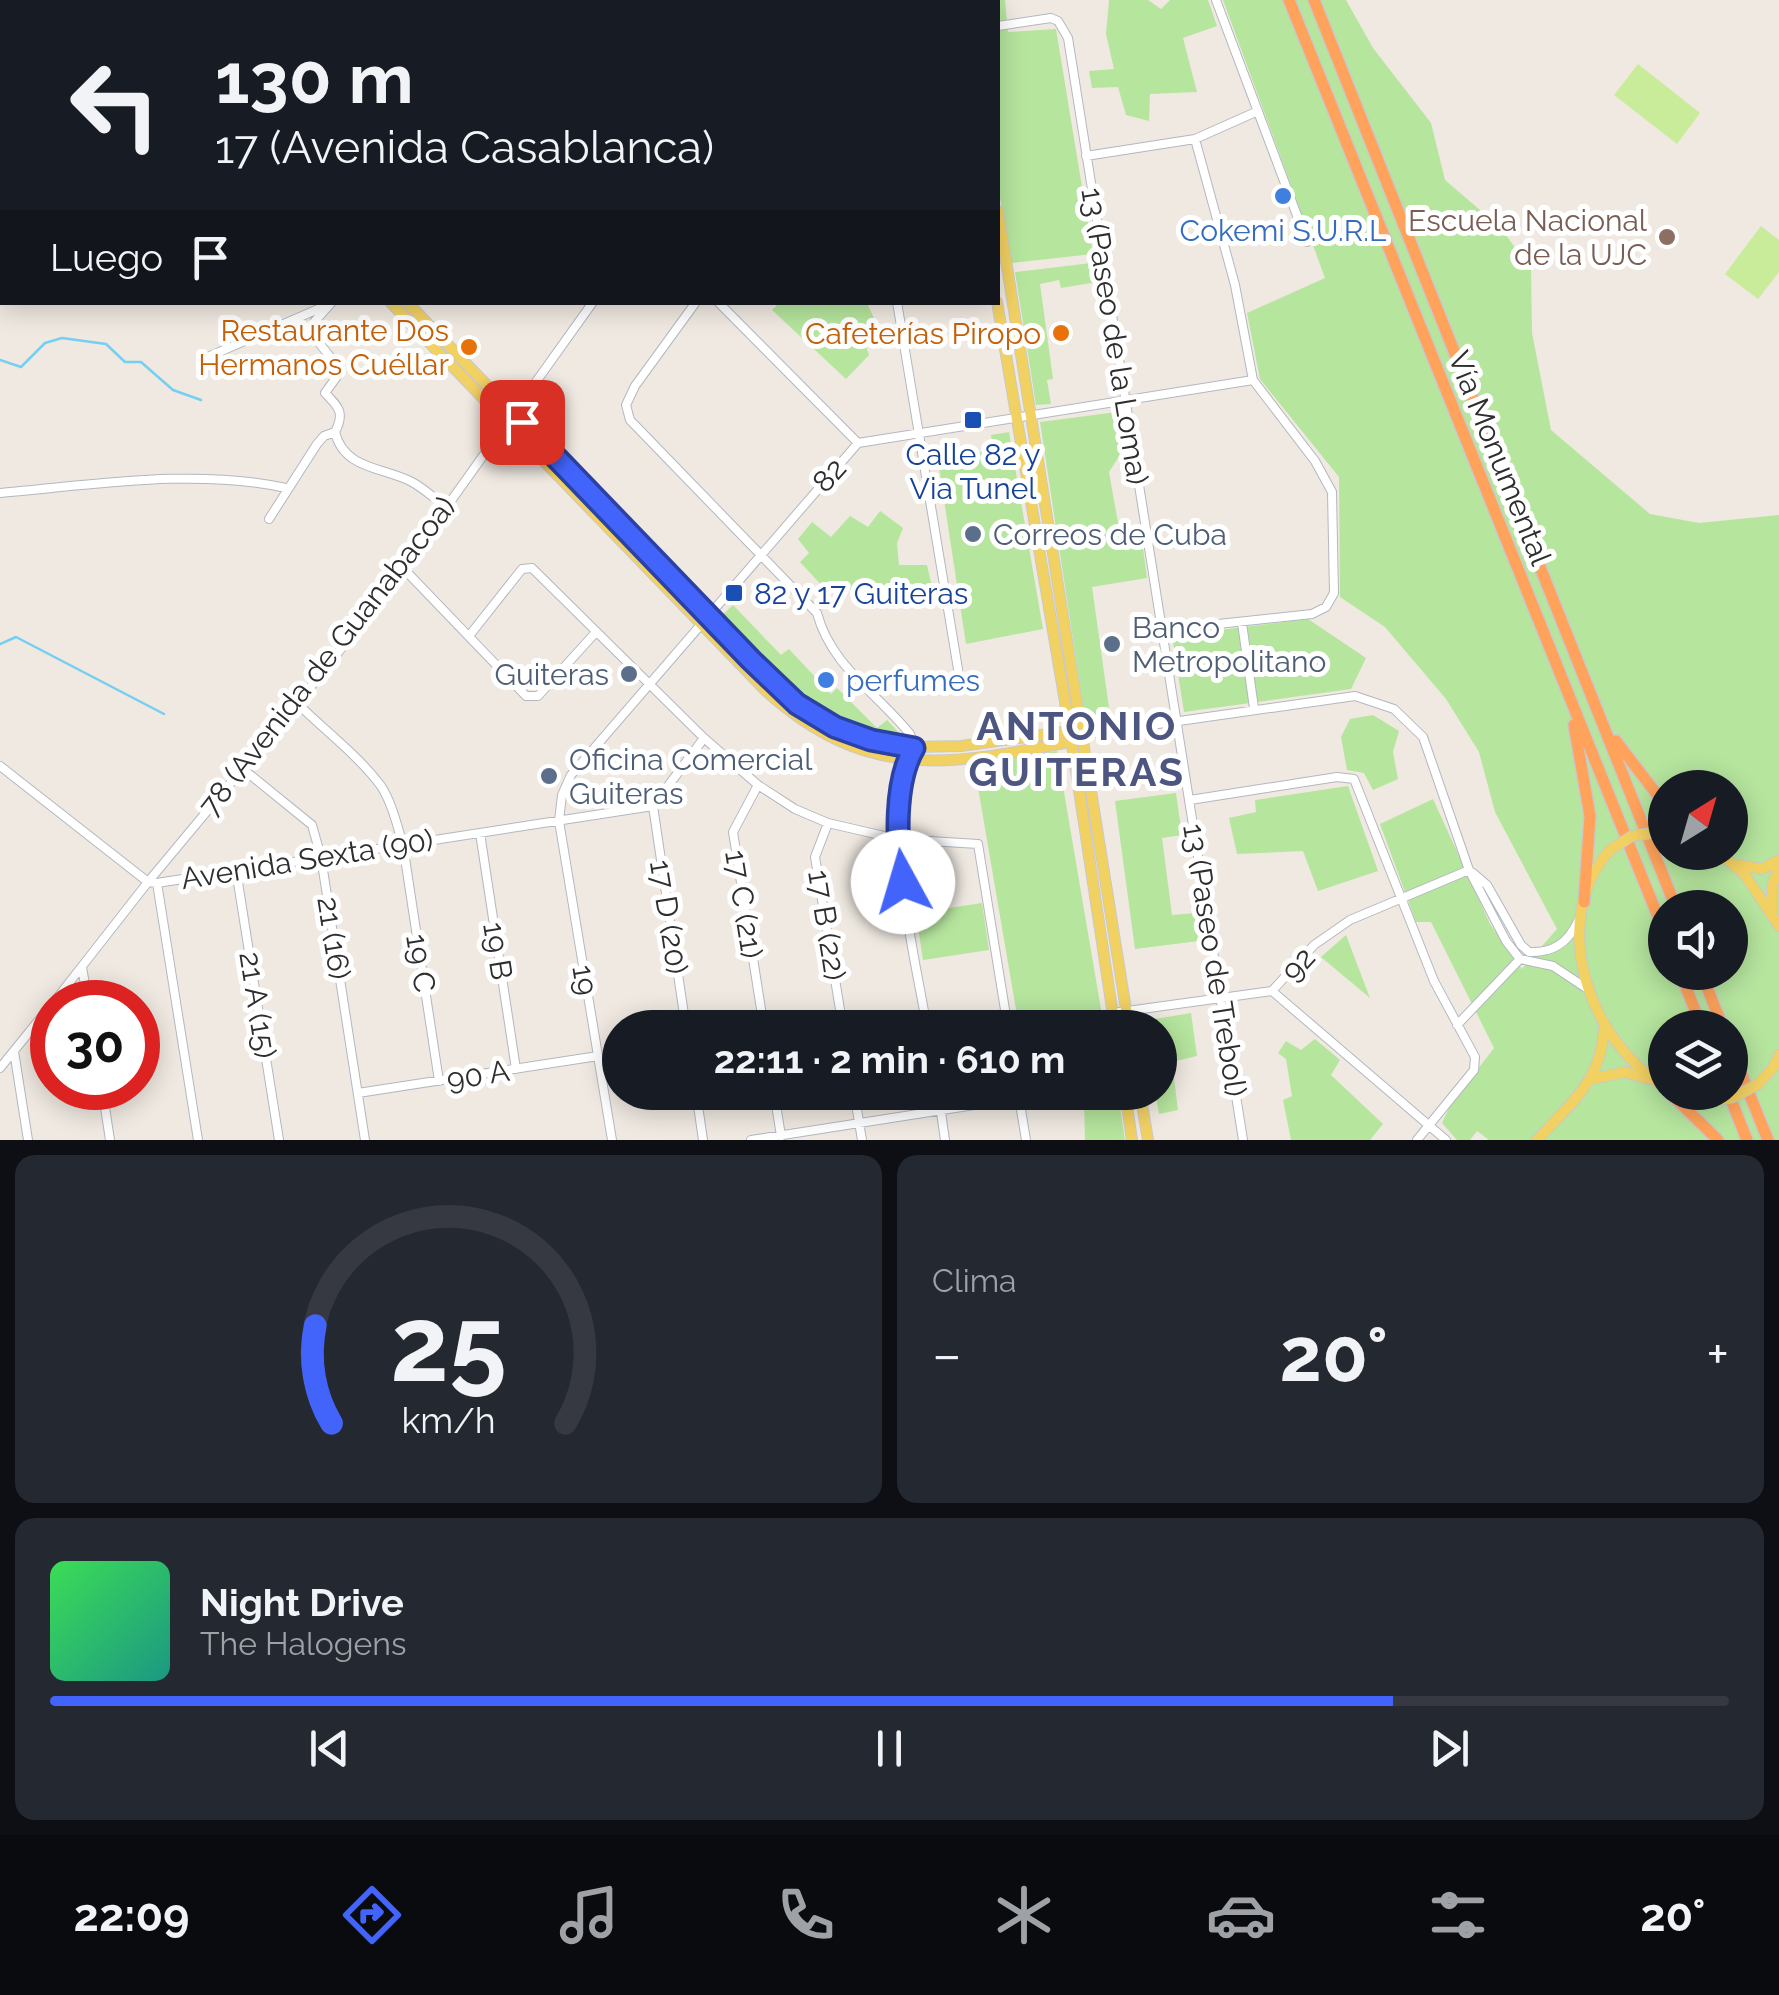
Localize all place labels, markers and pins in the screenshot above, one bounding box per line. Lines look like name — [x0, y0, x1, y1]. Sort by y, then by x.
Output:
marker: Cokemi S.U.R.L — [1272, 185, 1294, 207]
place label: Escuela Nacional de la UJC — [1408, 203, 1648, 272]
place label: Cokemi S.U.R.L — [1180, 213, 1387, 248]
marker: Escuela Nacional de la UJC — [1656, 226, 1678, 248]
place label: Restaurante Dos Hermanos Cuéllar — [198, 313, 449, 382]
place label: Cafeterías Piropo — [805, 316, 1041, 351]
marker: Cafeterías Piropo — [1050, 322, 1072, 344]
marker: Restaurante Dos Hermanos Cuéllar — [458, 336, 480, 358]
pin — [480, 380, 565, 465]
marker: Calle 82 y Via Tunel — [962, 409, 984, 431]
place label: Calle 82 y Via Tunel — [905, 437, 1041, 506]
place label: Correos de Cuba — [993, 517, 1227, 552]
marker: Correos de Cuba — [962, 523, 984, 545]
place label: 82 y 17 Guiteras — [754, 576, 968, 611]
marker: 82 y 17 Guiteras — [723, 582, 745, 604]
place label: Banco Metropolitano — [1132, 610, 1326, 679]
marker: Banco Metropolitano — [1101, 633, 1123, 655]
place label: Guiteras — [494, 657, 609, 692]
marker: Guiteras — [618, 663, 640, 685]
place label: perfumes — [846, 663, 980, 698]
marker: perfumes — [815, 669, 837, 691]
place label: Oficina Comercial Guiteras — [569, 742, 813, 811]
marker: Oficina Comercial Guiteras — [538, 765, 560, 787]

